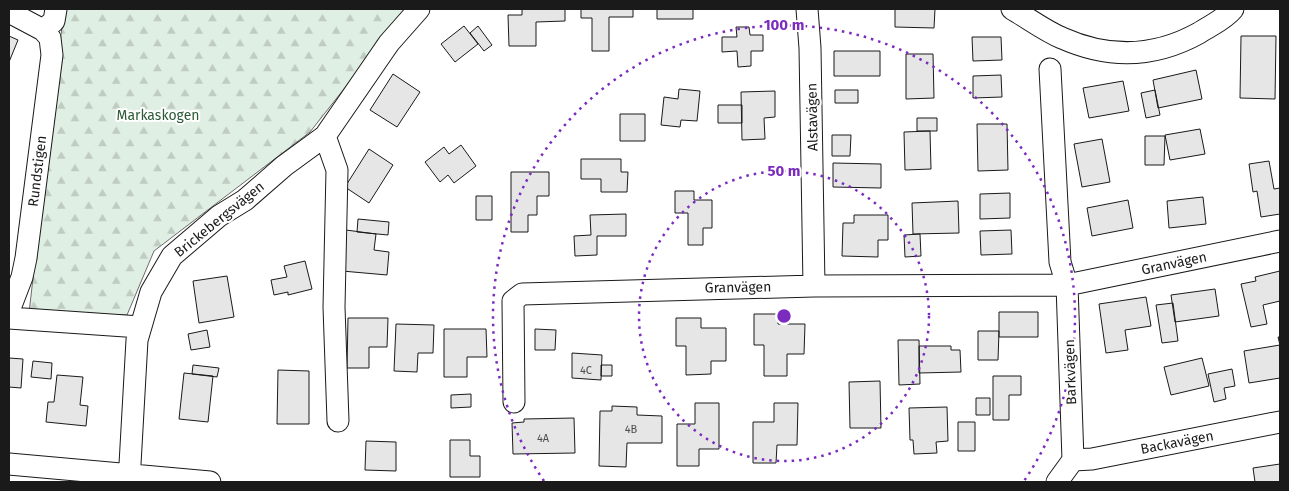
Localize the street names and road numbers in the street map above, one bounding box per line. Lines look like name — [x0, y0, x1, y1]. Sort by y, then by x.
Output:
street label: Alstavägen — [803, 83, 822, 151]
street label: Rundstigen — [25, 134, 50, 208]
street label: Brickebergsvägen — [171, 178, 268, 261]
street label: Granvägen — [1140, 248, 1208, 279]
street label: Granvägen — [705, 278, 771, 297]
street label: Barkvägen — [1061, 339, 1080, 405]
street label: Backavägen — [1139, 427, 1215, 458]

